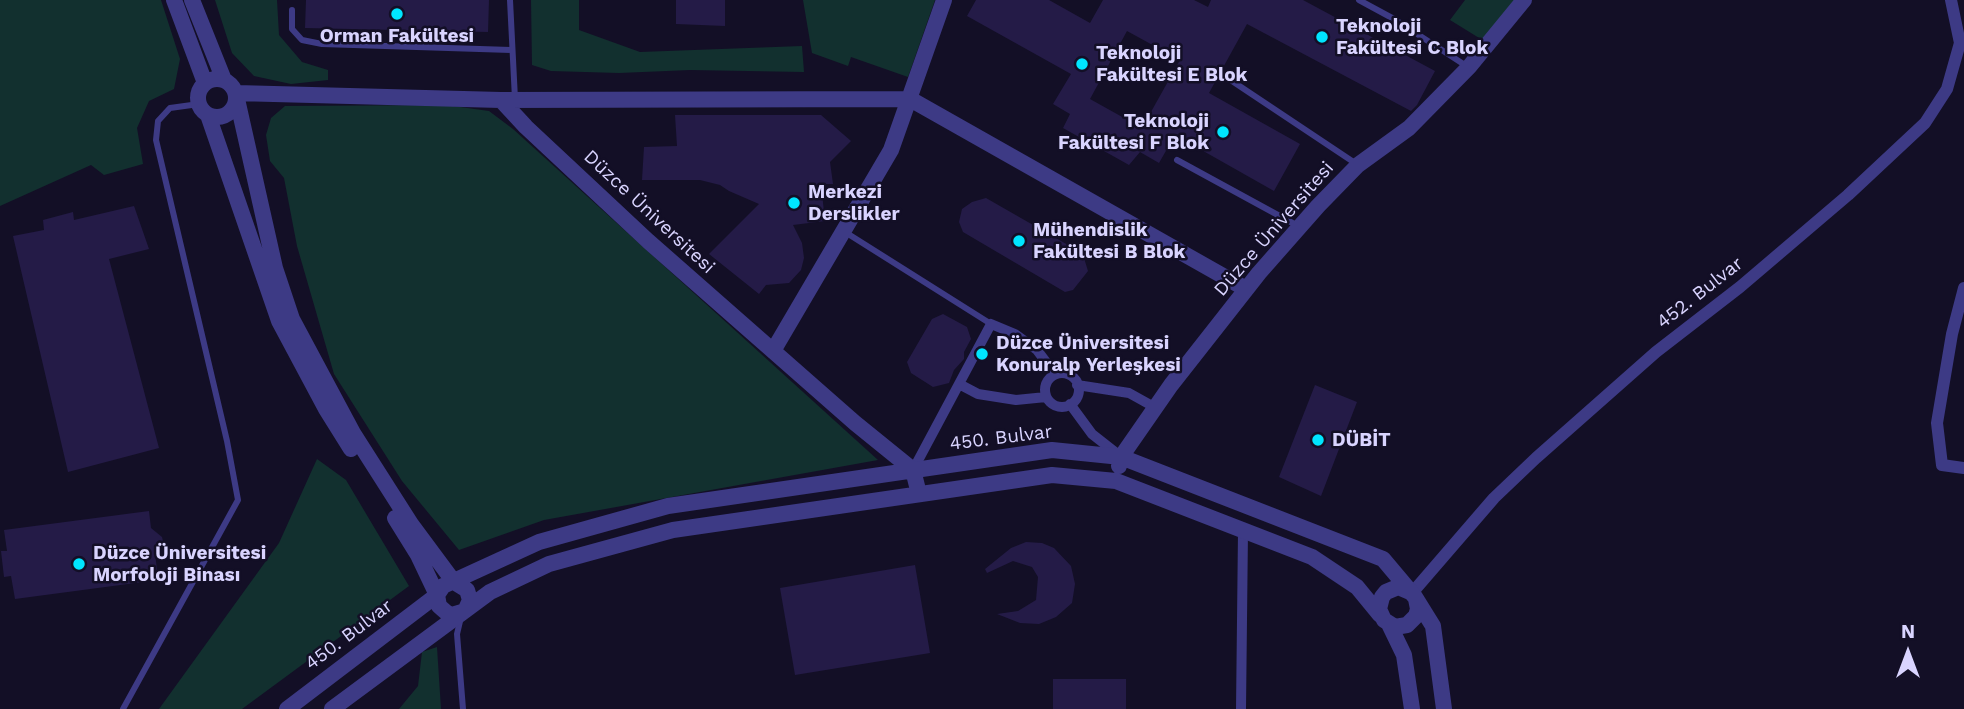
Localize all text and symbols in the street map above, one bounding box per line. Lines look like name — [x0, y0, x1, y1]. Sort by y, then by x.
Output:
marker: Orman Fakültesi — [389, 6, 405, 22]
place label: Teknoloji Fakültesi C Blok — [1336, 15, 1488, 59]
place label: Orman Fakültesi — [320, 25, 474, 47]
marker: Teknoloji Fakültesi C Blok — [1314, 29, 1330, 45]
place label: Teknoloji Fakültesi E Blok — [1096, 42, 1247, 86]
marker: Teknoloji Fakültesi E Blok — [1074, 56, 1090, 72]
place label: Teknoloji Fakültesi F Blok — [1058, 110, 1209, 154]
marker: Teknoloji Fakültesi F Blok — [1215, 124, 1231, 140]
street label: Düzce Üniversitesi — [579, 145, 719, 279]
street label: Düzce Üniversitesi — [1209, 157, 1339, 301]
place label: Merkezi Derslikler — [808, 181, 900, 225]
marker: Merkezi Derslikler — [786, 195, 802, 211]
place label: Mühendislik Fakültesi B Blok — [1033, 219, 1185, 263]
marker: Mühendislik Fakültesi B Blok — [1011, 233, 1027, 249]
street label: 452. Bulvar — [1652, 252, 1748, 334]
place label: Düzce Üniversitesi Konuralp Yerleşkesi — [996, 332, 1181, 376]
marker: Düzce Üniversitesi Konuralp Yerleşkesi — [974, 346, 990, 362]
street label: 450. Bulvar — [948, 420, 1054, 456]
place label: DÜBİT — [1332, 429, 1391, 451]
marker: DÜBİT — [1310, 432, 1326, 448]
place label: Düzce Üniversitesi Morfoloji Binası — [93, 542, 266, 586]
marker: Düzce Üniversitesi Morfoloji Binası — [71, 556, 87, 572]
street label: 450. Bulvar — [301, 595, 397, 675]
north arrow — [1873, 618, 1943, 688]
text: N — [1901, 620, 1915, 643]

